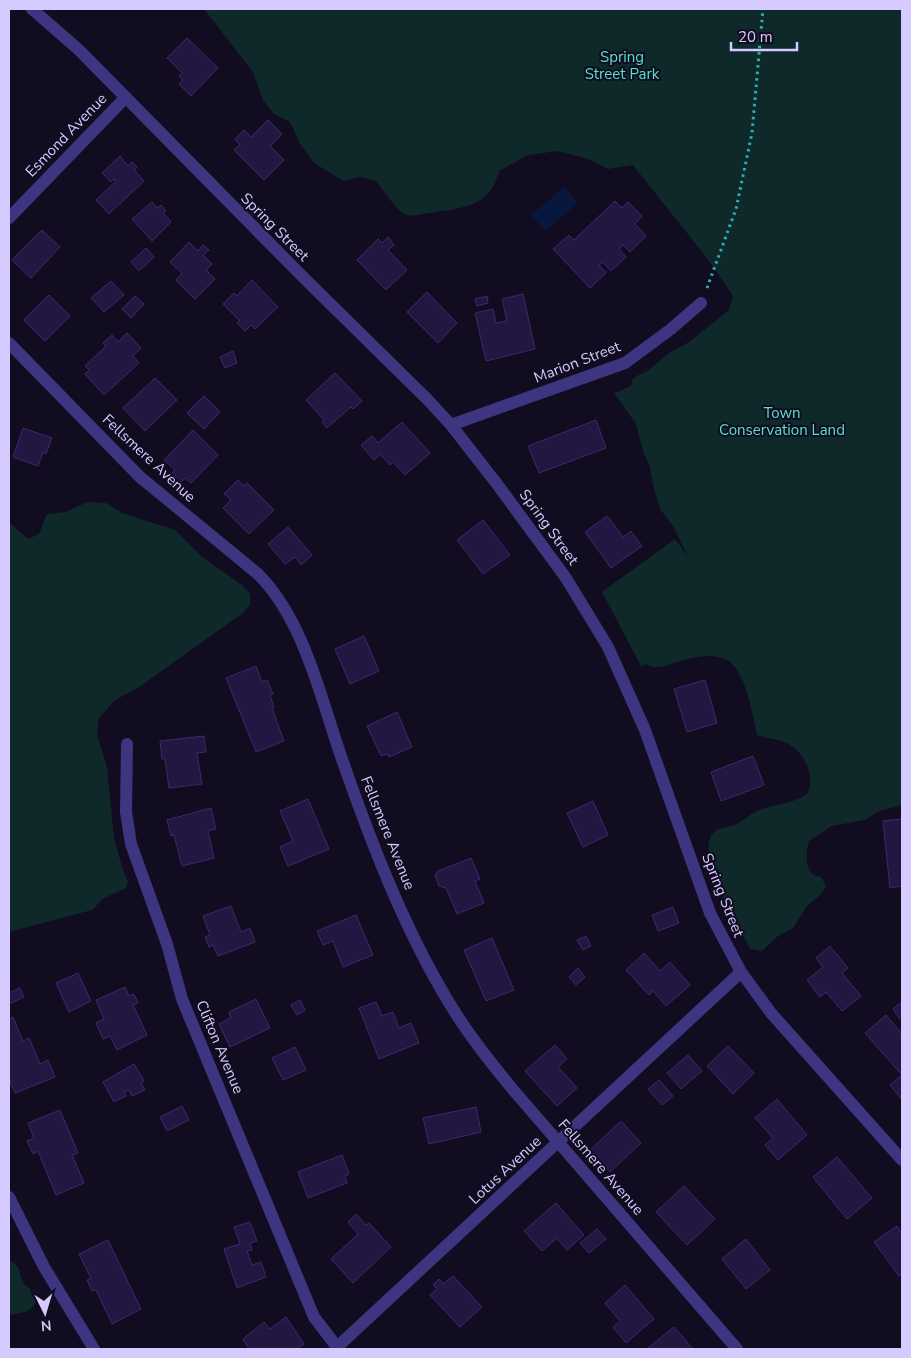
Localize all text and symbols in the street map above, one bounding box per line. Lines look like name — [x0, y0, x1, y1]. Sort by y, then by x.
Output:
scale bar — [731, 20, 797, 52]
text: 20 m — [738, 27, 773, 47]
park label: Spring Street Park — [585, 47, 660, 84]
street label: Esmond Avenue — [21, 89, 111, 181]
street label: Spring Street — [236, 188, 314, 266]
street label: Marion Street — [531, 336, 624, 388]
park label: Town Conservation Land — [719, 403, 845, 440]
street label: Fellsmere Avenue — [98, 409, 200, 507]
street label: Spring Street — [515, 485, 584, 569]
street label: Fellsmere Avenue — [356, 773, 420, 893]
street label: Spring Street — [697, 850, 749, 941]
street label: Clifton Avenue — [191, 997, 249, 1097]
street label: Fellsmere Avenue — [554, 1115, 648, 1219]
street label: Lotus Avenue — [464, 1131, 546, 1209]
north arrow — [20, 1288, 70, 1338]
text: N — [40, 1316, 52, 1335]

